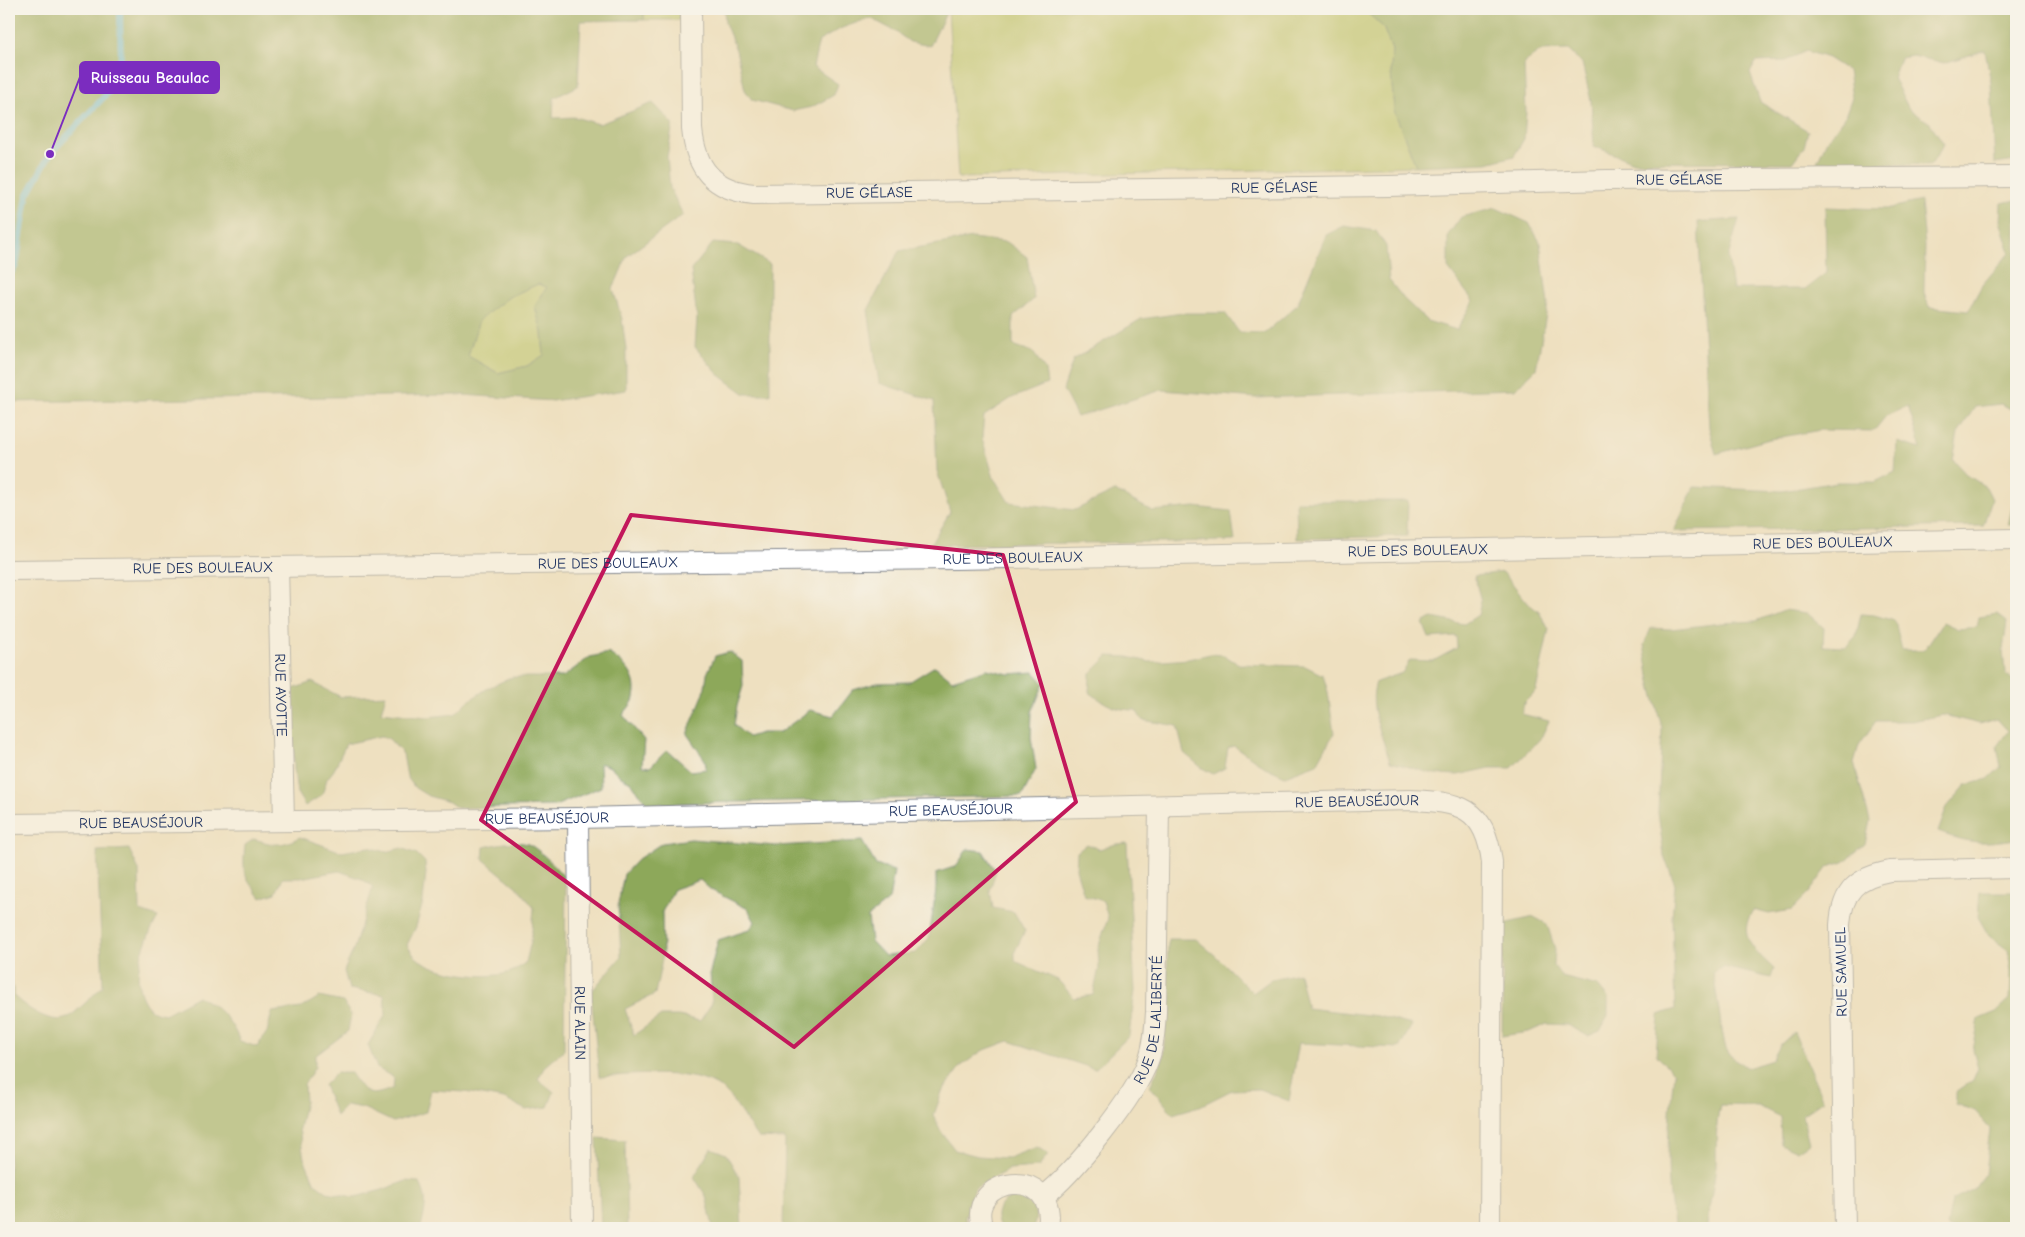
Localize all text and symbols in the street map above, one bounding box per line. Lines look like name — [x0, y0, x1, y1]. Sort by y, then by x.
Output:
callout: Ruisseau Beaulac — [80, 62, 219, 93]
text: Ruisseau Beaulac — [91, 69, 210, 87]
street label: RUE GÉLASE — [1636, 169, 1723, 189]
street label: RUE GÉLASE — [1231, 177, 1318, 197]
street label: RUE GÉLASE — [826, 182, 913, 202]
street label: RUE DES BOULEAUX — [1752, 532, 1893, 553]
street label: RUE DES BOULEAUX — [1347, 540, 1488, 561]
street label: RUE DES BOULEAUX — [943, 548, 1083, 568]
street label: RUE DES BOULEAUX — [538, 553, 678, 573]
street label: RUE DES BOULEAUX — [133, 558, 273, 578]
street label: RUE AYOTTE — [271, 653, 291, 737]
street label: RUE BEAUSÉJOUR — [1295, 791, 1419, 811]
street label: RUE BEAUSÉJOUR — [889, 799, 1013, 820]
street label: RUE BEAUSÉJOUR — [485, 808, 609, 828]
street label: RUE BEAUSÉJOUR — [79, 812, 203, 832]
street label: RUE SAMUEL — [1831, 926, 1851, 1017]
street label: RUE DE LALIBERTÉ — [1130, 955, 1166, 1087]
street label: RUE ALAIN — [571, 986, 589, 1060]

